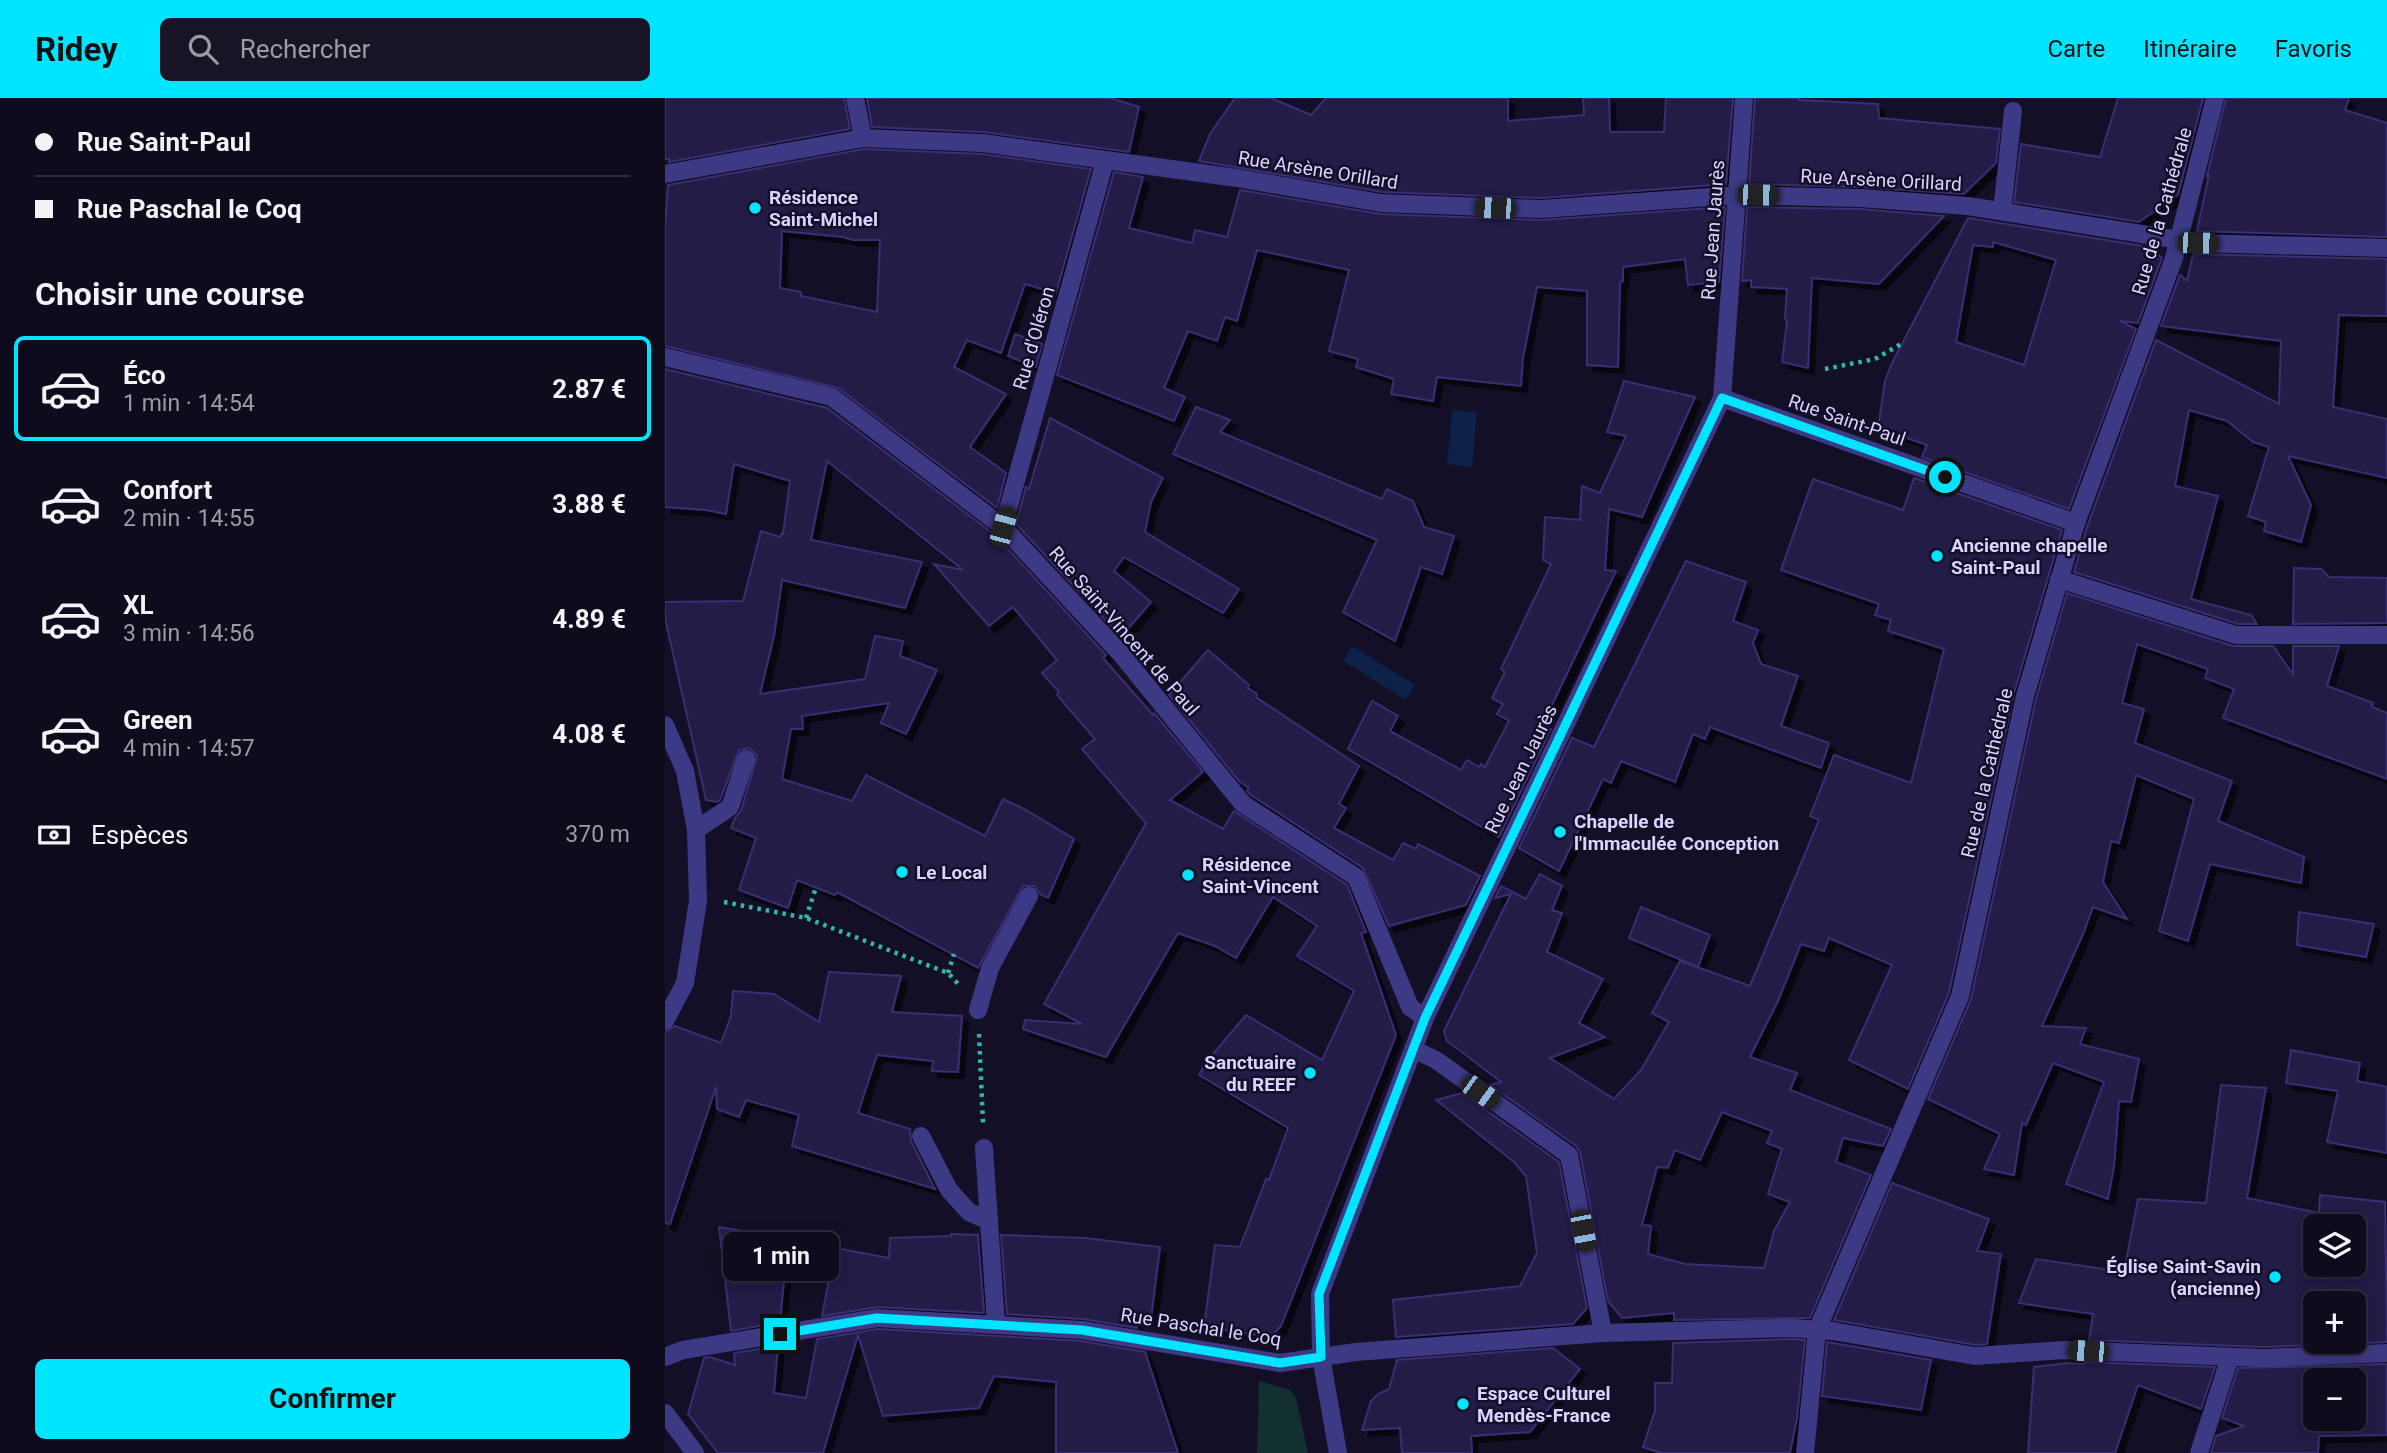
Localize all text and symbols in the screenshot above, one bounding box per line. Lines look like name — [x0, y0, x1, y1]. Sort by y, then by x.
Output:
search box — [160, 18, 650, 81]
text: Ridey — [35, 30, 118, 69]
icon: search — [184, 30, 222, 68]
text: Rechercher — [240, 34, 370, 64]
text: Carte — [2047, 35, 2105, 63]
text: Itinéraire — [2143, 35, 2237, 63]
text: Favoris — [2275, 35, 2352, 63]
street label: Rue de la Cathédrale — [2127, 124, 2197, 298]
text: Rue Saint-Paul — [77, 127, 251, 157]
street label: Rue Arsène Orillard — [1236, 146, 1400, 194]
street label: Rue Jean Jaurès — [1697, 159, 1729, 301]
street label: Rue Arsène Orillard — [1800, 164, 1962, 196]
car — [1737, 184, 1780, 206]
place label: Résidence Saint-Michel — [769, 186, 878, 231]
text: Rue Paschal le Coq — [77, 194, 302, 224]
car — [1474, 197, 1517, 219]
marker: Résidence Saint-Michel — [747, 200, 763, 216]
car — [2177, 232, 2220, 254]
text: Choisir une course — [35, 275, 304, 313]
street label: Rue d'Oléron — [1008, 284, 1060, 392]
icon: car — [39, 357, 102, 420]
text: Éco — [123, 360, 166, 390]
text: 2.87 € — [552, 374, 626, 404]
street label: Rue Saint-Paul — [1785, 389, 1909, 451]
text: 1 min · 14:54 — [123, 390, 255, 417]
route start — [1929, 461, 1961, 493]
icon: car — [39, 472, 102, 535]
text: Confort — [123, 475, 212, 505]
text: 3.88 € — [552, 489, 626, 519]
car — [988, 504, 1019, 550]
text: 2 min · 14:55 — [123, 505, 255, 532]
place label: Ancienne chapelle Saint-Paul — [1951, 534, 2108, 579]
street label: Rue Saint-Vincent de Paul — [1044, 542, 1204, 720]
marker: Ancienne chapelle Saint-Paul — [1929, 548, 1945, 564]
icon: car — [39, 587, 102, 650]
text: XL — [123, 590, 154, 620]
text: 4.89 € — [552, 604, 626, 634]
text: 3 min · 14:56 — [123, 620, 255, 647]
street label: Rue de la Cathédrale — [1956, 686, 2018, 860]
street label: Rue Jean Jaurès — [1480, 701, 1562, 837]
icon: car — [39, 702, 102, 765]
text: Green — [123, 705, 193, 735]
text: 4.08 € — [552, 719, 626, 749]
text: 4 min · 14:57 — [123, 735, 255, 762]
place label: Chapelle de l'Immaculée Conception — [1574, 810, 1779, 855]
icon: cash — [35, 816, 73, 854]
text: Espèces — [91, 820, 188, 850]
text: 370 m — [565, 821, 630, 848]
marker: Chapelle de l'Immaculée Conception — [1552, 824, 1568, 840]
place label: Résidence Saint-Vincent — [1202, 853, 1319, 898]
place label: Le Local — [916, 861, 987, 884]
marker: Le Local — [894, 864, 910, 880]
marker: Résidence Saint-Vincent — [1180, 867, 1196, 883]
place label: Sanctuaire du REEF — [1204, 1051, 1297, 1096]
marker: Sanctuaire du REEF — [1302, 1065, 1318, 1081]
car — [1457, 1071, 1504, 1113]
car — [1569, 1208, 1598, 1254]
map controls — [2303, 1214, 2366, 1431]
button: layers — [2303, 1214, 2366, 1277]
callout: 1 min — [722, 1232, 838, 1282]
text: 1 min — [752, 1243, 810, 1270]
place label: Église Saint-Savin (ancienne) — [2106, 1255, 2261, 1300]
marker: Église Saint-Savin (ancienne) — [2267, 1269, 2283, 1285]
button: + — [2303, 1291, 2366, 1354]
street label: Rue Paschal le Coq — [1119, 1303, 1283, 1351]
route end — [764, 1318, 796, 1350]
car — [2067, 1339, 2110, 1363]
button: Confirmer — [35, 1359, 630, 1439]
button: − — [2303, 1368, 2366, 1431]
place label: Espace Culturel Mendès-France — [1477, 1382, 1611, 1427]
marker: Espace Culturel Mendès-France — [1455, 1396, 1471, 1412]

